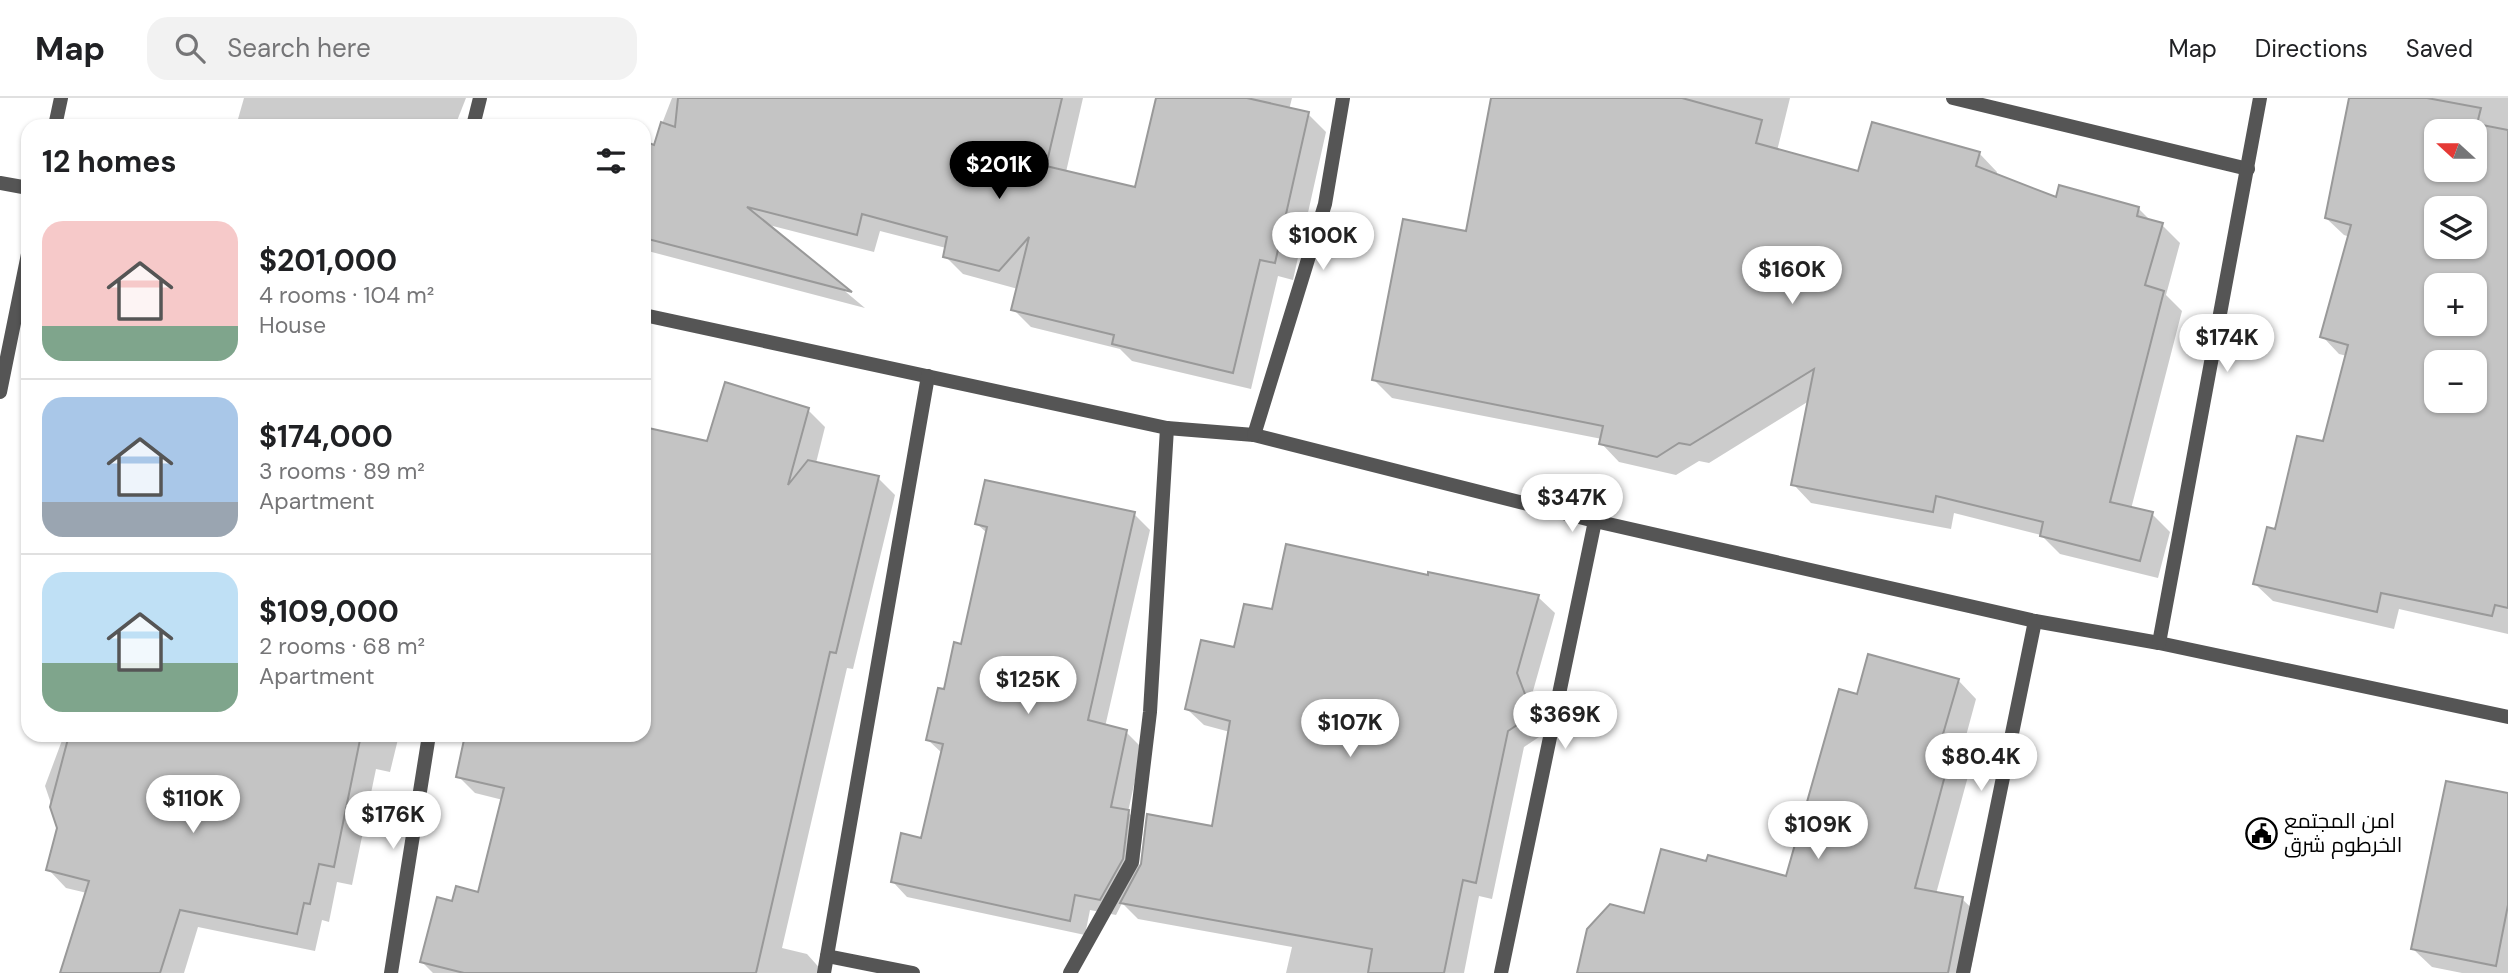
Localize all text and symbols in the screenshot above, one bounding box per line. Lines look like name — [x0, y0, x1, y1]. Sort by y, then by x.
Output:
search box — [147, 17, 637, 80]
text: Map — [35, 27, 105, 70]
icon: search — [171, 29, 209, 67]
text: Search here — [227, 31, 371, 65]
text: Map — [2169, 33, 2217, 64]
text: Directions — [2255, 33, 2368, 64]
text: Saved — [2406, 33, 2473, 64]
north arrow — [2424, 119, 2487, 182]
map controls — [2424, 119, 2487, 413]
pin: $201K — [950, 141, 1048, 201]
text: 12 homes — [42, 142, 176, 181]
icon: filters — [592, 142, 630, 180]
text: $201K — [966, 149, 1032, 179]
button: layers — [2424, 196, 2487, 259]
pin: $100K — [1274, 212, 1372, 272]
text: $100K — [1288, 220, 1358, 250]
text: $201,000 — [259, 241, 397, 280]
pin: $160K — [1743, 246, 1841, 306]
icon: home — [98, 249, 182, 333]
text: $160K — [1758, 254, 1826, 284]
button: + — [2424, 273, 2487, 336]
text: 4 rooms · 104 m² — [259, 280, 434, 310]
text: House — [259, 310, 326, 340]
pin: $174K — [2178, 314, 2276, 374]
text: $174K — [2195, 322, 2259, 352]
button: − — [2424, 350, 2487, 413]
text: $174,000 — [259, 417, 393, 456]
icon: home — [98, 425, 182, 509]
text: 3 rooms · 89 m² — [259, 456, 425, 486]
pin: $347K — [1523, 474, 1621, 534]
text: $347K — [1537, 482, 1607, 512]
text: Apartment — [259, 486, 374, 516]
text: $109,000 — [259, 592, 399, 631]
icon: home — [98, 600, 182, 684]
text: 2 rooms · 68 m² — [259, 631, 425, 661]
pin: $125K — [979, 656, 1077, 716]
text: Apartment — [259, 661, 374, 691]
text: $125K — [996, 664, 1060, 694]
pin: $369K — [1516, 692, 1614, 751]
text: $369K — [1529, 699, 1601, 729]
pin: $107K — [1301, 700, 1399, 759]
text: $107K — [1317, 707, 1383, 737]
pin: $80.4K — [1924, 734, 2038, 793]
text: $80.4K — [1941, 741, 2021, 771]
pin: $110K — [144, 776, 242, 835]
text: $110K — [162, 783, 224, 813]
pin: $176K — [344, 792, 442, 851]
text: $176K — [361, 799, 425, 829]
pin: $109K — [1769, 802, 1867, 861]
place label: امن المجتمع الخرطوم شرق — [2284, 807, 2402, 859]
text: $109K — [1784, 809, 1852, 839]
public building icon: امن المجتمع الخرطوم شرق — [2244, 816, 2278, 850]

